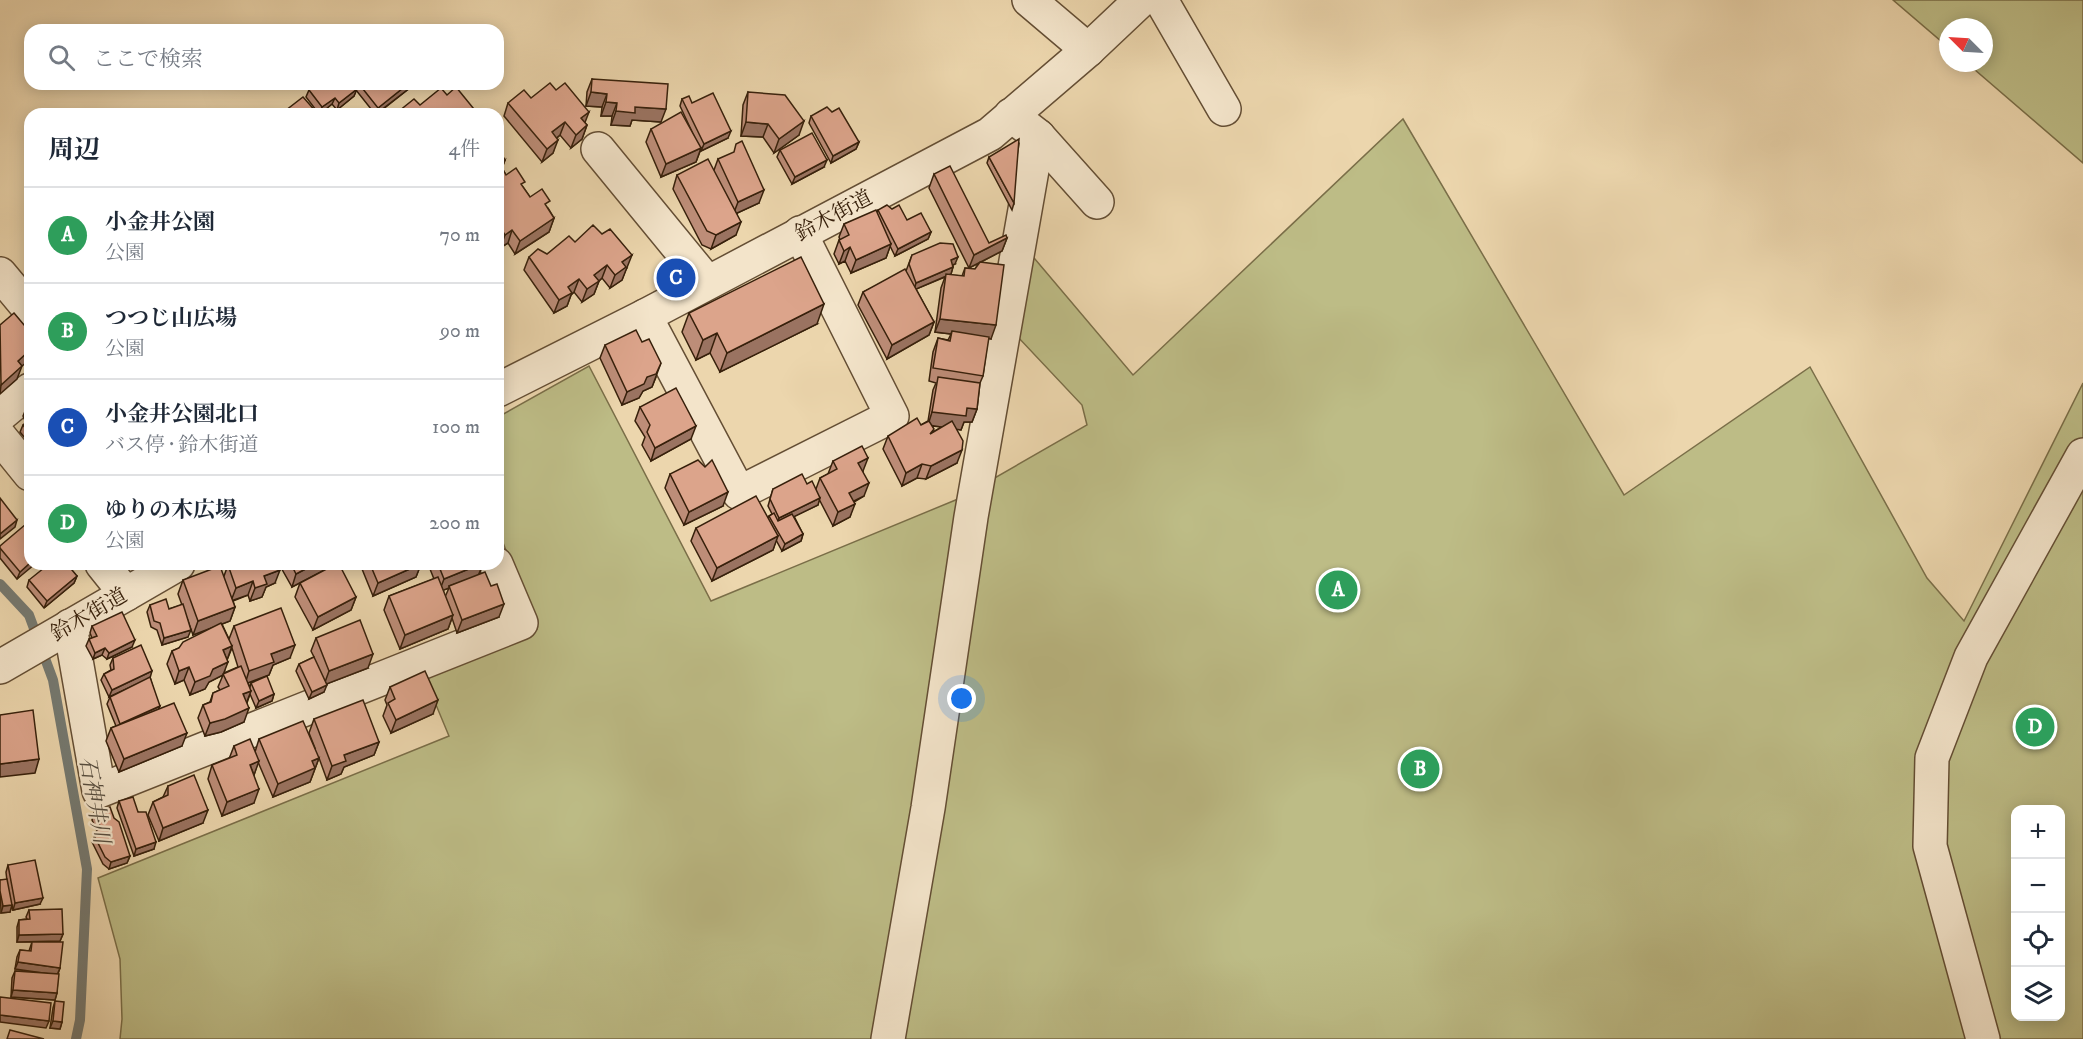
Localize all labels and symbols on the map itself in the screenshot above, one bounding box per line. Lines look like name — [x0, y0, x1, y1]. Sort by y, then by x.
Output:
north arrow — [1939, 18, 1993, 72]
street label: 鈴木街道 — [791, 185, 877, 247]
pin: C — [656, 256, 696, 300]
pin: A — [1318, 568, 1358, 612]
street label: 鈴木街道 — [46, 583, 132, 647]
your location — [947, 684, 976, 713]
pin: D — [2016, 704, 2054, 750]
pin: B — [1400, 746, 1440, 792]
water label: 石神井川 — [73, 754, 115, 848]

